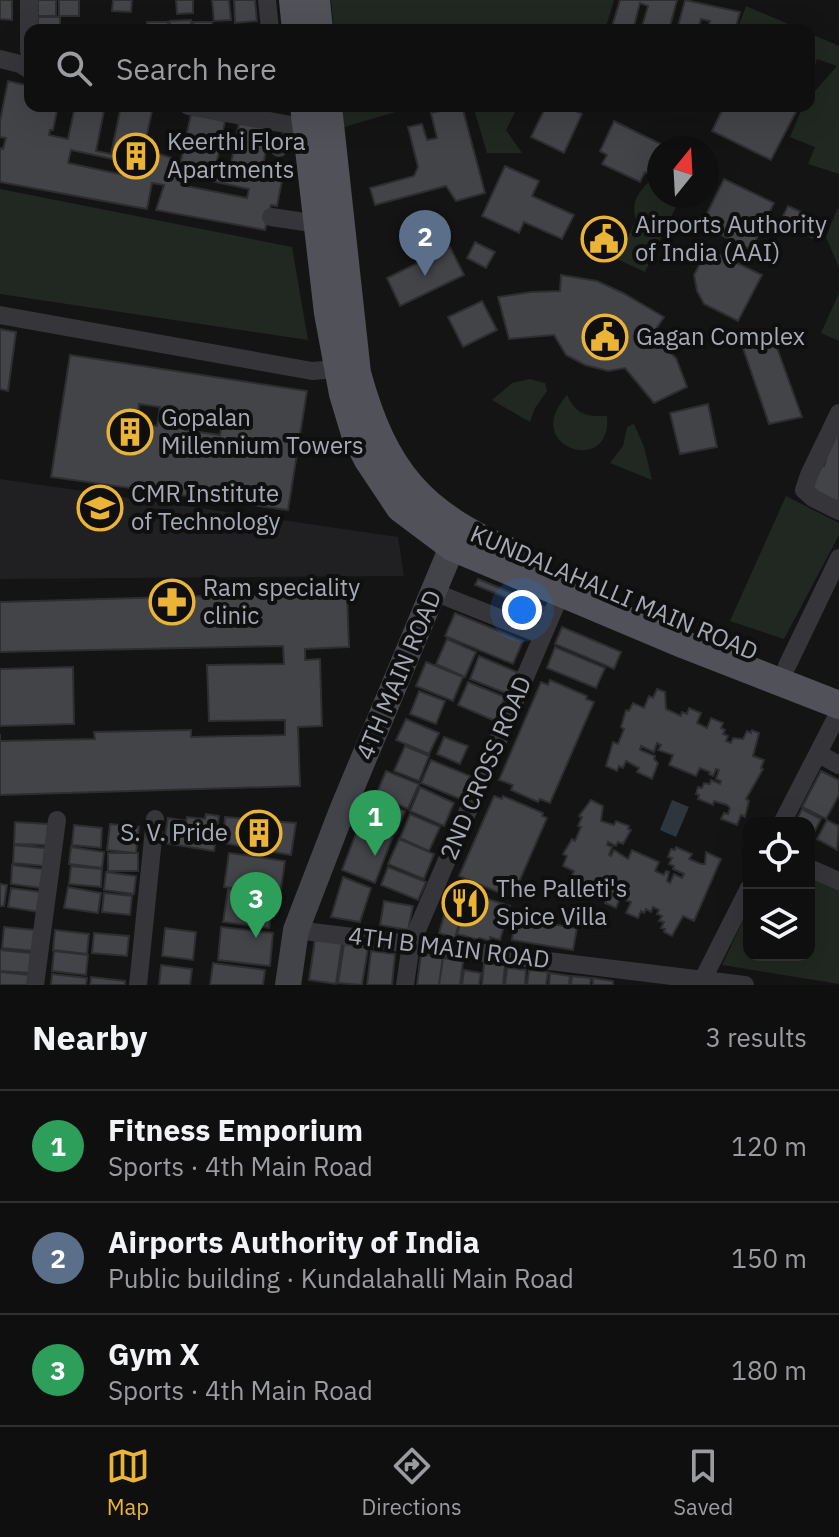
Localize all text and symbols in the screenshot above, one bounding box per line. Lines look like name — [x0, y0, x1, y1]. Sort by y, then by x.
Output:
search box — [24, 24, 815, 112]
icon: search — [52, 46, 96, 90]
text: Search here — [116, 49, 277, 88]
place label: Keerthi Flora Apartments — [167, 125, 306, 185]
building icon: Keerthi Flora Apartments — [112, 132, 160, 180]
north arrow — [647, 136, 719, 208]
place label: Airports Authority of India (AAI) — [635, 208, 827, 268]
pin: 2 — [399, 210, 451, 276]
public building icon: Airports Authority of India (AAI) — [580, 215, 628, 263]
public building icon: Gagan Complex — [581, 313, 629, 361]
place label: Gagan Complex — [636, 320, 805, 352]
place label: Gopalan Millennium Towers — [161, 401, 364, 461]
building icon: Gopalan Millennium Towers — [106, 408, 154, 456]
place label: CMR Institute of Technology — [131, 477, 281, 537]
school or university icon: CMR Institute of Technology — [76, 484, 124, 532]
street label: KUNDALAHALLI MAIN ROAD — [466, 517, 763, 667]
place label: Ram speciality clinic — [203, 571, 360, 631]
pharmacy icon: Ram speciality clinic — [148, 578, 196, 626]
street label: 4TH MAIN ROAD — [348, 585, 448, 764]
your location — [502, 590, 542, 630]
street label: 2ND CROSS ROAD — [432, 671, 538, 864]
pin: 1 — [349, 790, 401, 856]
building icon: S. V. Pride — [235, 809, 283, 857]
place label: S. V. Pride — [120, 816, 228, 848]
map controls — [743, 817, 815, 961]
button: locate — [743, 817, 815, 889]
pin: 3 — [230, 872, 282, 938]
place label: The Palleti's Spice Villa — [496, 872, 627, 932]
restaurant icon: The Palleti's Spice Villa — [441, 879, 489, 927]
button: layers — [743, 889, 815, 961]
street label: 4TH B MAIN ROAD — [347, 919, 552, 975]
text: Nearby — [32, 1015, 147, 1059]
text: 3 results — [705, 1020, 807, 1054]
text: Fitness Emporium — [108, 1110, 363, 1149]
text: 1 — [50, 1129, 66, 1163]
text: 120 m — [731, 1129, 807, 1163]
text: Sports · 4th Main Road — [108, 1149, 373, 1183]
text: Airports Authority of India — [108, 1222, 480, 1261]
text: 2 — [50, 1241, 66, 1275]
text: 150 m — [731, 1241, 807, 1275]
text: Public building · Kundalahalli Main Road — [108, 1261, 574, 1295]
text: Gym X — [108, 1334, 200, 1373]
text: 3 — [50, 1353, 66, 1387]
text: 180 m — [731, 1353, 807, 1387]
text: Sports · 4th Main Road — [108, 1373, 373, 1407]
tab: Map — [106, 1444, 150, 1521]
tab: Directions — [362, 1444, 462, 1521]
tab: Saved — [673, 1444, 733, 1521]

